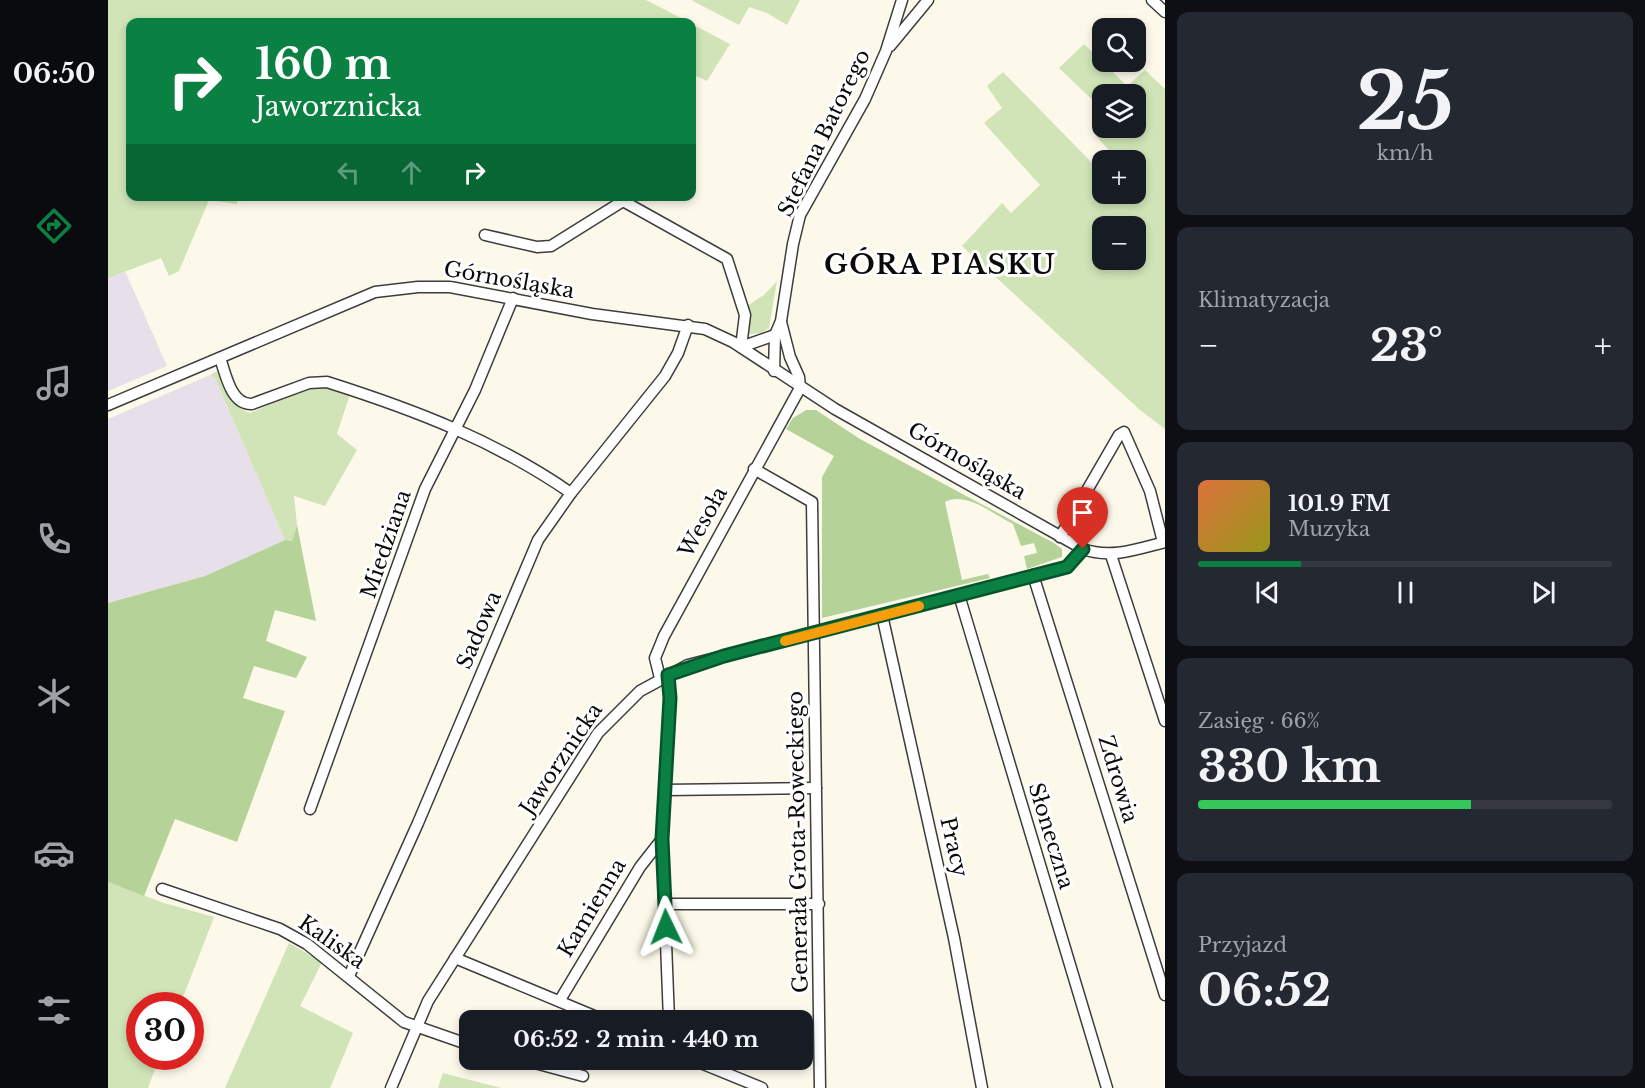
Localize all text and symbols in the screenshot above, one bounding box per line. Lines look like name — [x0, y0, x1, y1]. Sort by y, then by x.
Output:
map controls — [1092, 18, 1146, 270]
button: search — [1092, 18, 1146, 72]
text: 160 m — [255, 38, 391, 90]
icon: right — [156, 42, 234, 120]
street label: Stefana Batorego — [772, 45, 876, 221]
text: 25 — [1356, 53, 1454, 150]
text: 06:50 — [13, 57, 95, 90]
button: layers — [1092, 84, 1146, 138]
text: Jaworznicka — [255, 90, 421, 123]
text: km/h — [1377, 141, 1433, 165]
button: + — [1092, 150, 1146, 204]
icon: left — [332, 156, 365, 189]
icon: ahead — [395, 156, 428, 189]
icon: right — [458, 156, 491, 189]
icon: directions — [33, 205, 75, 247]
button: − — [1092, 216, 1146, 270]
district label: GÓRA PIASKU — [824, 247, 1056, 281]
street label: Górnośląska — [442, 256, 577, 304]
text: Klimatyzacja — [1198, 288, 1330, 312]
text: 23° — [1370, 317, 1443, 373]
text: − — [1198, 325, 1219, 366]
text: + — [1594, 325, 1612, 366]
icon: music — [33, 362, 75, 404]
street label: Górnośląska — [903, 417, 1031, 506]
street label: Wesoła — [673, 482, 733, 563]
street label: Miedziana — [355, 486, 417, 602]
pin — [1057, 487, 1108, 549]
text: 101.9 FM — [1288, 490, 1391, 517]
icon: arrive — [1066, 496, 1099, 529]
text: Muzyka — [1288, 517, 1370, 541]
icon: phone — [33, 518, 75, 560]
icon: previous — [1251, 576, 1284, 609]
icon: pause — [1389, 576, 1422, 609]
icon: next — [1527, 576, 1560, 609]
street label: Sadowa — [451, 587, 507, 673]
icon: climate — [33, 675, 75, 717]
street label: Generała Grota-Roweckiego — [782, 691, 814, 993]
street label: Jaworznicka — [512, 698, 608, 822]
text: Zasięg · 66% — [1198, 709, 1320, 733]
street label: Zdrowia — [1092, 732, 1144, 826]
text: 330 km — [1198, 738, 1381, 794]
street label: Słoneczna — [1023, 780, 1080, 893]
street label: Pracy — [934, 814, 974, 880]
icon: car — [33, 832, 75, 874]
street label: Kamienna — [552, 854, 632, 962]
position arrow — [634, 895, 698, 959]
street label: Kaliska — [293, 910, 371, 975]
text: Przyjazd — [1198, 933, 1287, 957]
text: 06:52 — [1198, 962, 1331, 1018]
icon: filters — [33, 989, 75, 1031]
speed limit sign: 30 — [126, 992, 204, 1070]
text: 06:52 · 2 min · 440 m — [513, 1026, 759, 1053]

